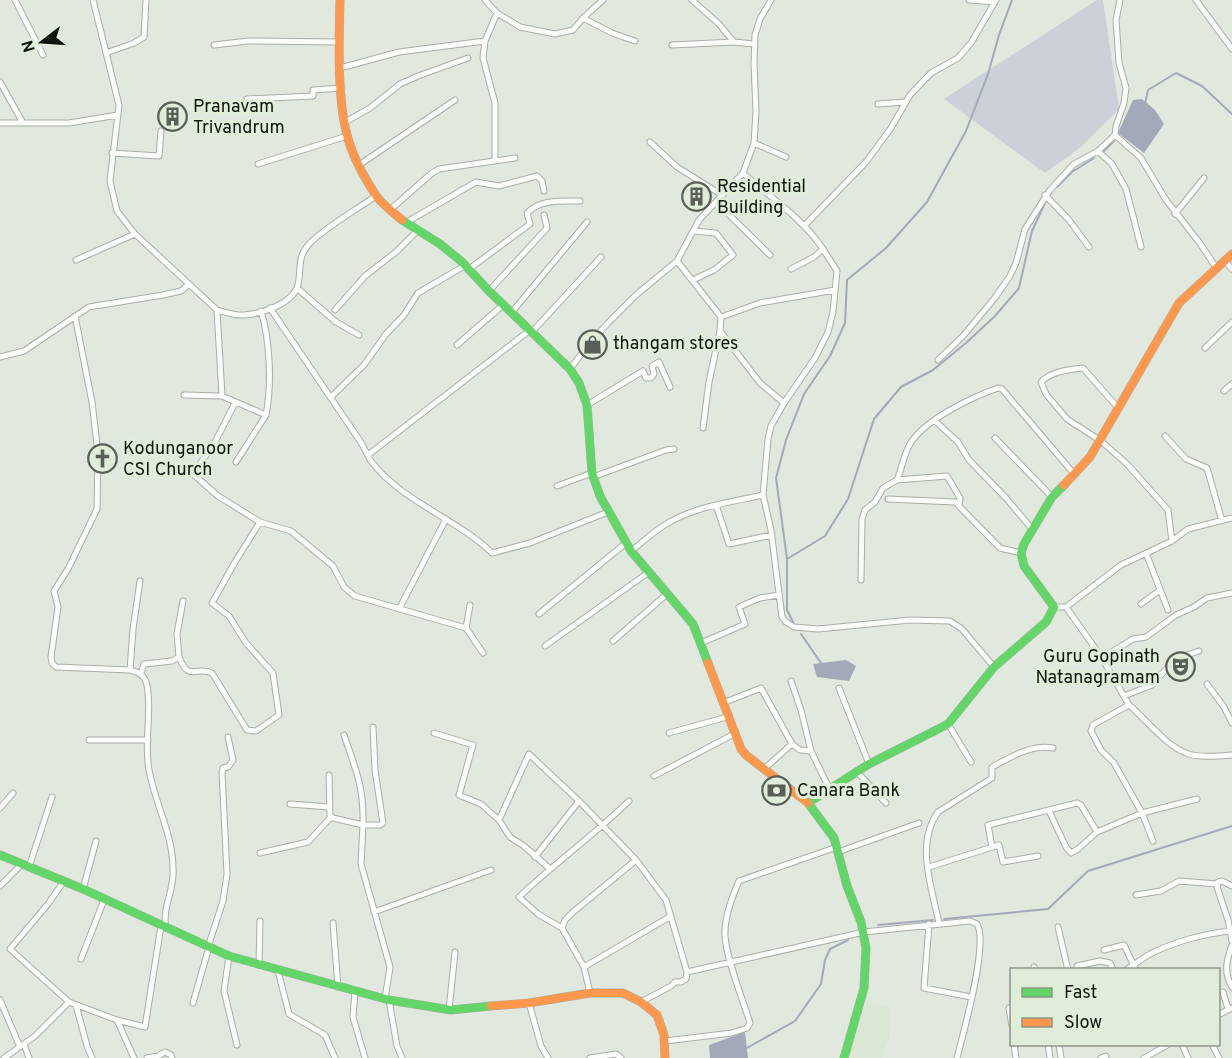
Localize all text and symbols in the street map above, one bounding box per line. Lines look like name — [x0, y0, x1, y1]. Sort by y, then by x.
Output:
north arrow — [12, 12, 72, 72]
text: N — [18, 37, 41, 54]
place label: Pranavam Trivandrum — [193, 96, 285, 140]
building icon: Pranavam Trivandrum — [156, 101, 188, 133]
place label: Residential Building — [717, 176, 806, 220]
building icon: Residential Building — [680, 181, 712, 213]
shop icon: thangam stores — [576, 328, 608, 360]
place label: thangam stores — [613, 333, 739, 356]
place label: Kodunganoor CSI Church — [123, 438, 233, 482]
church icon: Kodunganoor CSI Church — [86, 443, 118, 475]
place label: Guru Gopinath Natanagramam — [1035, 646, 1160, 690]
theatre icon: Guru Gopinath Natanagramam — [1165, 651, 1197, 683]
bank icon: Canara Bank — [760, 775, 792, 807]
place label: Canara Bank — [797, 780, 900, 803]
legend — [1010, 968, 1220, 1046]
text: Fast — [1064, 982, 1097, 1005]
text: Slow — [1064, 1012, 1102, 1035]

